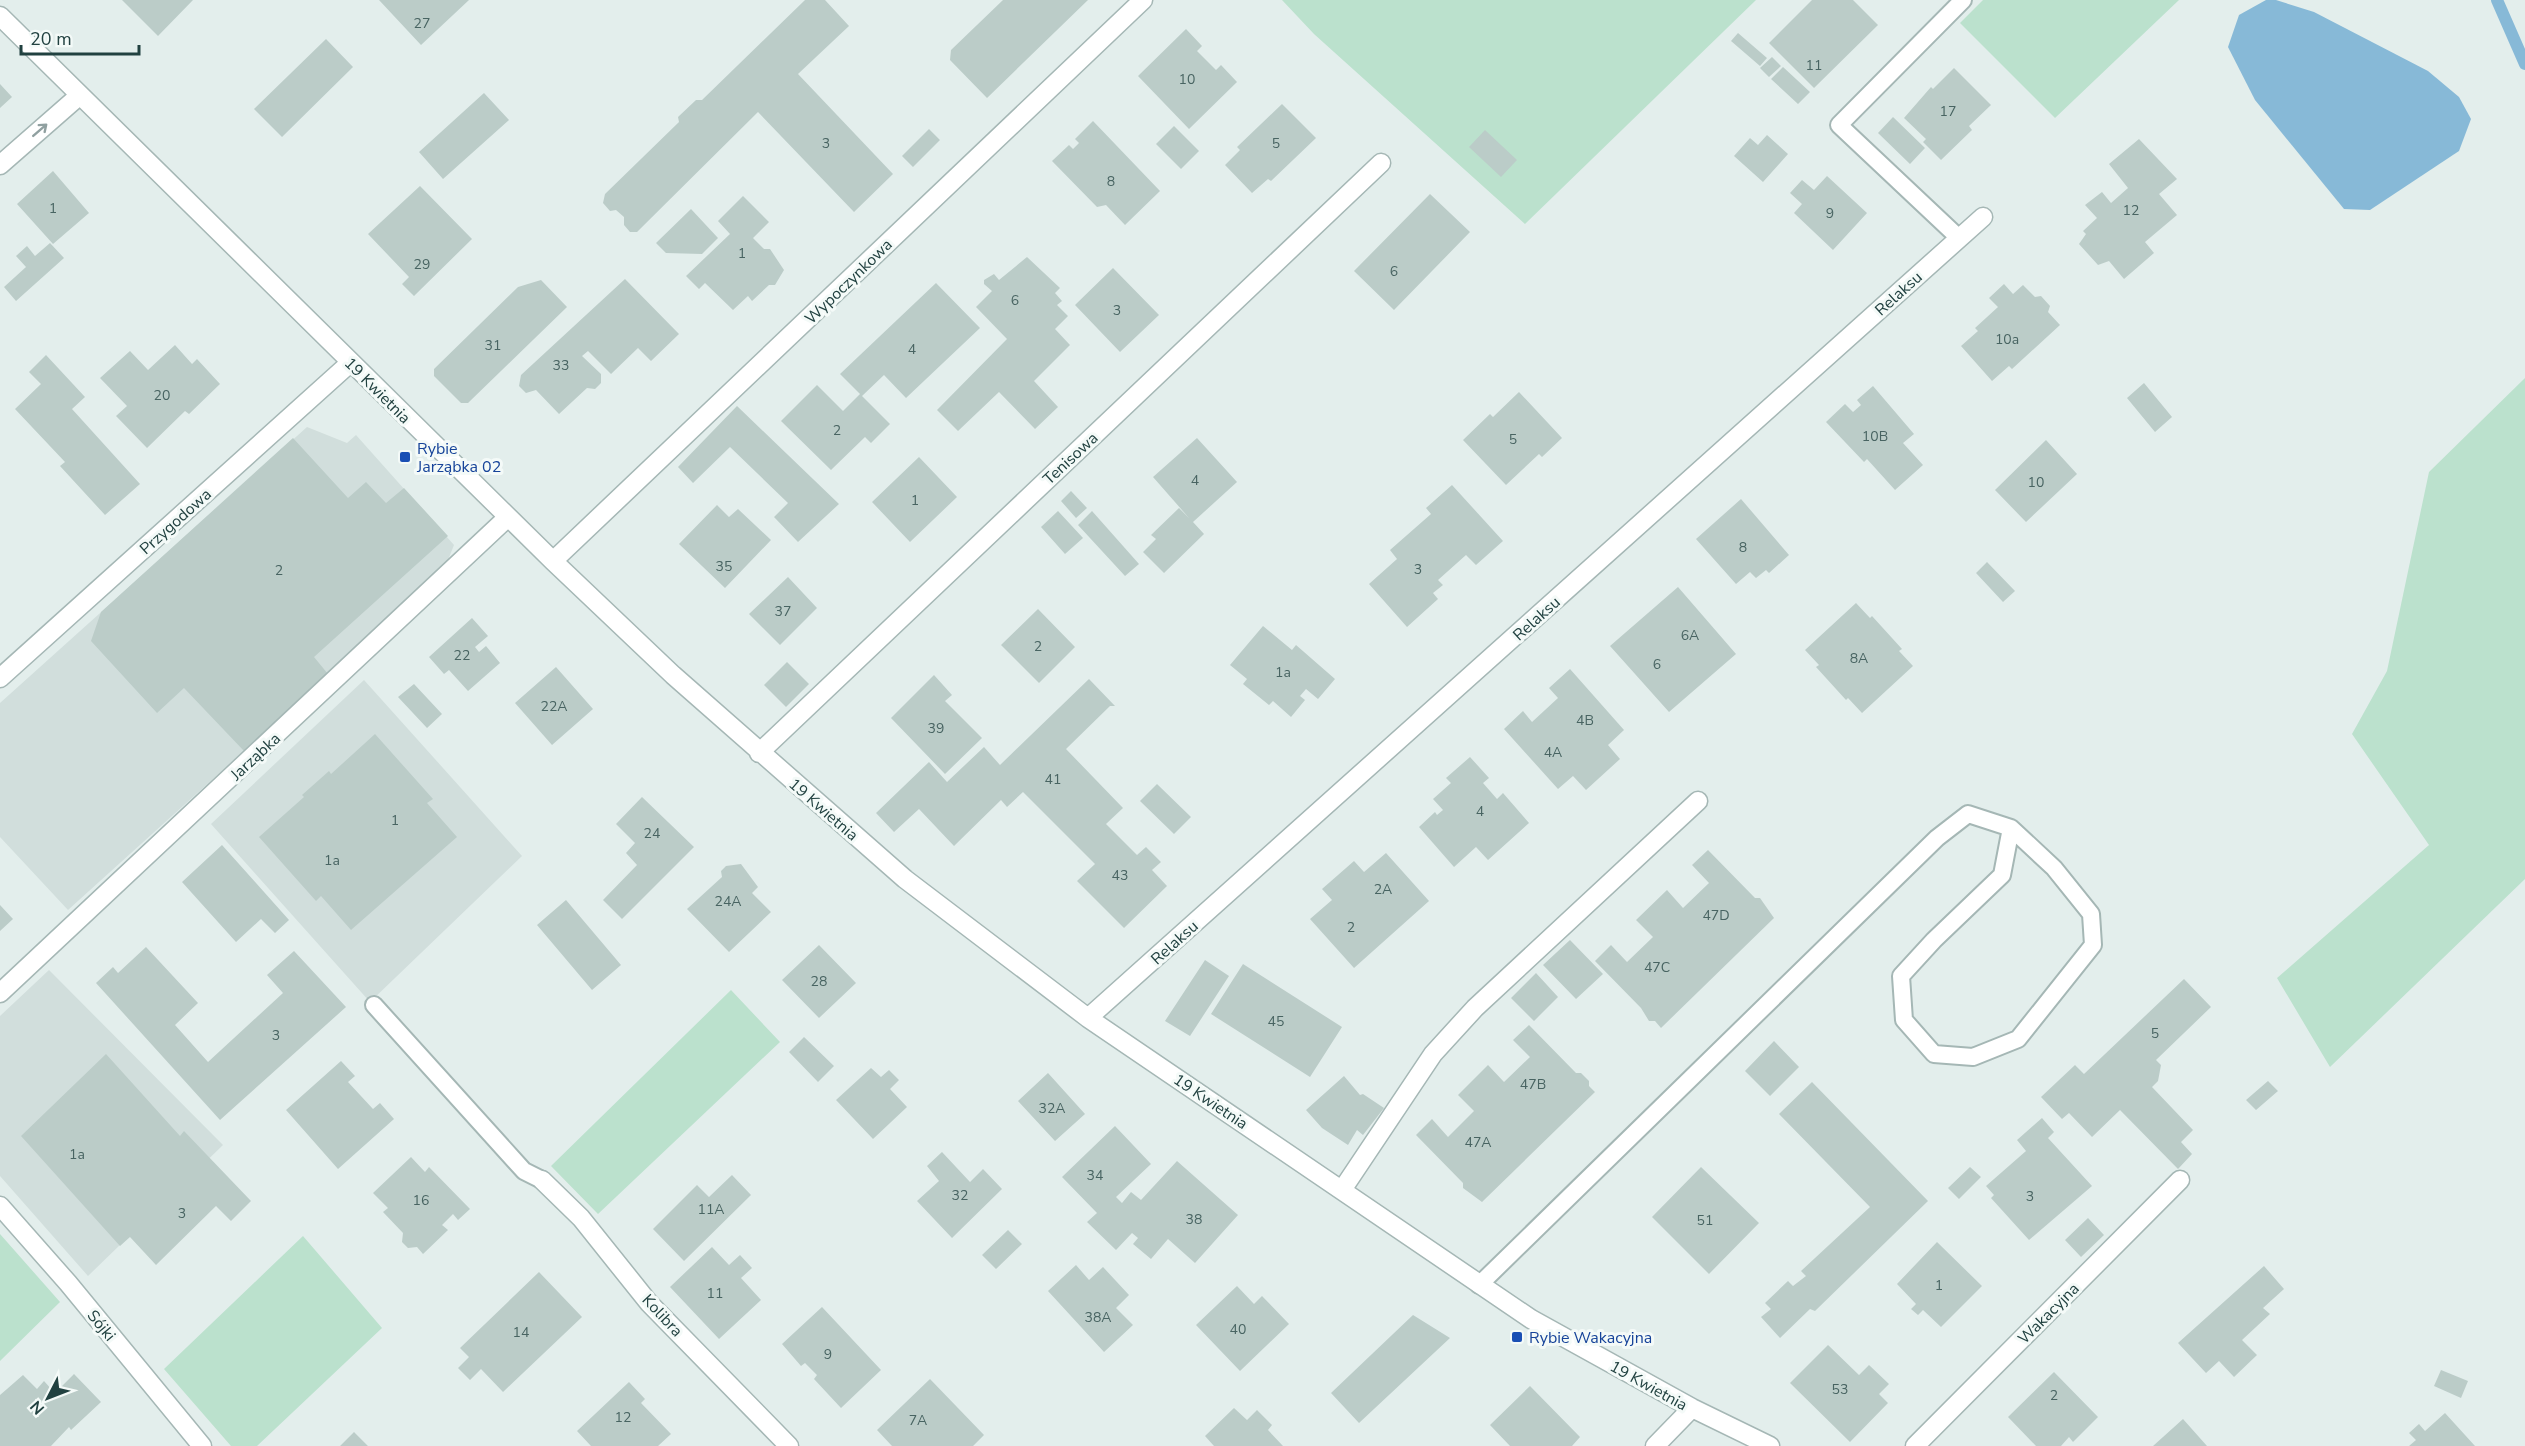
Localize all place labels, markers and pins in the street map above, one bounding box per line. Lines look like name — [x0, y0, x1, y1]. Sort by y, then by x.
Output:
place label: Rybie Jarząbka 02 — [416, 438, 501, 478]
marker: Rybie Jarząbka 02 — [398, 450, 412, 464]
place label: Rybie Wakacyjna — [1529, 1327, 1652, 1349]
marker: Rybie Wakacyjna — [1510, 1330, 1524, 1344]

